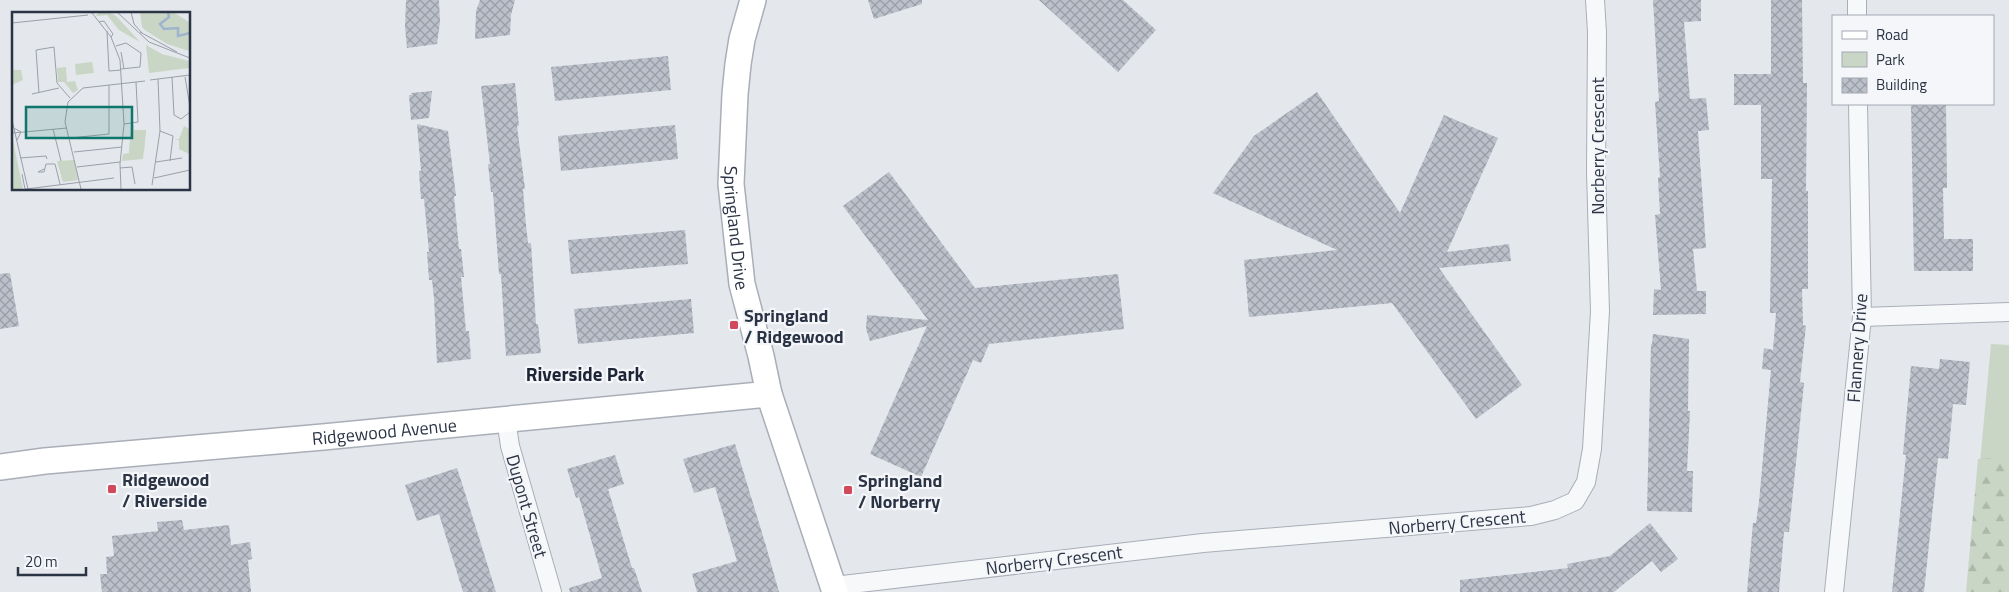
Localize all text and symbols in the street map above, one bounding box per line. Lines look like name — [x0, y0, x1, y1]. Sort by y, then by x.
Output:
inset map — [12, 12, 190, 190]
legend — [1832, 15, 1994, 105]
text: Road — [1876, 23, 1908, 46]
text: Park — [1876, 48, 1905, 71]
text: Building — [1876, 73, 1927, 96]
street label: Norberry Crescent — [1584, 77, 1611, 215]
street label: Springland Drive — [717, 165, 756, 293]
street label: Flannery Drive — [1840, 293, 1874, 403]
place label: Springland / Ridgewood — [744, 302, 844, 350]
marker: Springland / Ridgewood — [728, 319, 740, 331]
district label: Riverside Park — [526, 359, 645, 388]
street label: Ridgewood Avenue — [311, 411, 458, 451]
street label: Dupont Street — [499, 451, 555, 562]
place label: Ridgewood / Riverside — [122, 466, 209, 514]
place label: Springland / Norberry — [858, 467, 942, 515]
marker: Ridgewood / Riverside — [106, 483, 118, 495]
marker: Springland / Norberry — [842, 484, 854, 496]
street label: Norberry Crescent — [1387, 503, 1527, 541]
street label: Norberry Crescent — [984, 538, 1125, 582]
scale bar — [18, 544, 85, 576]
text: 20 m — [25, 550, 58, 573]

